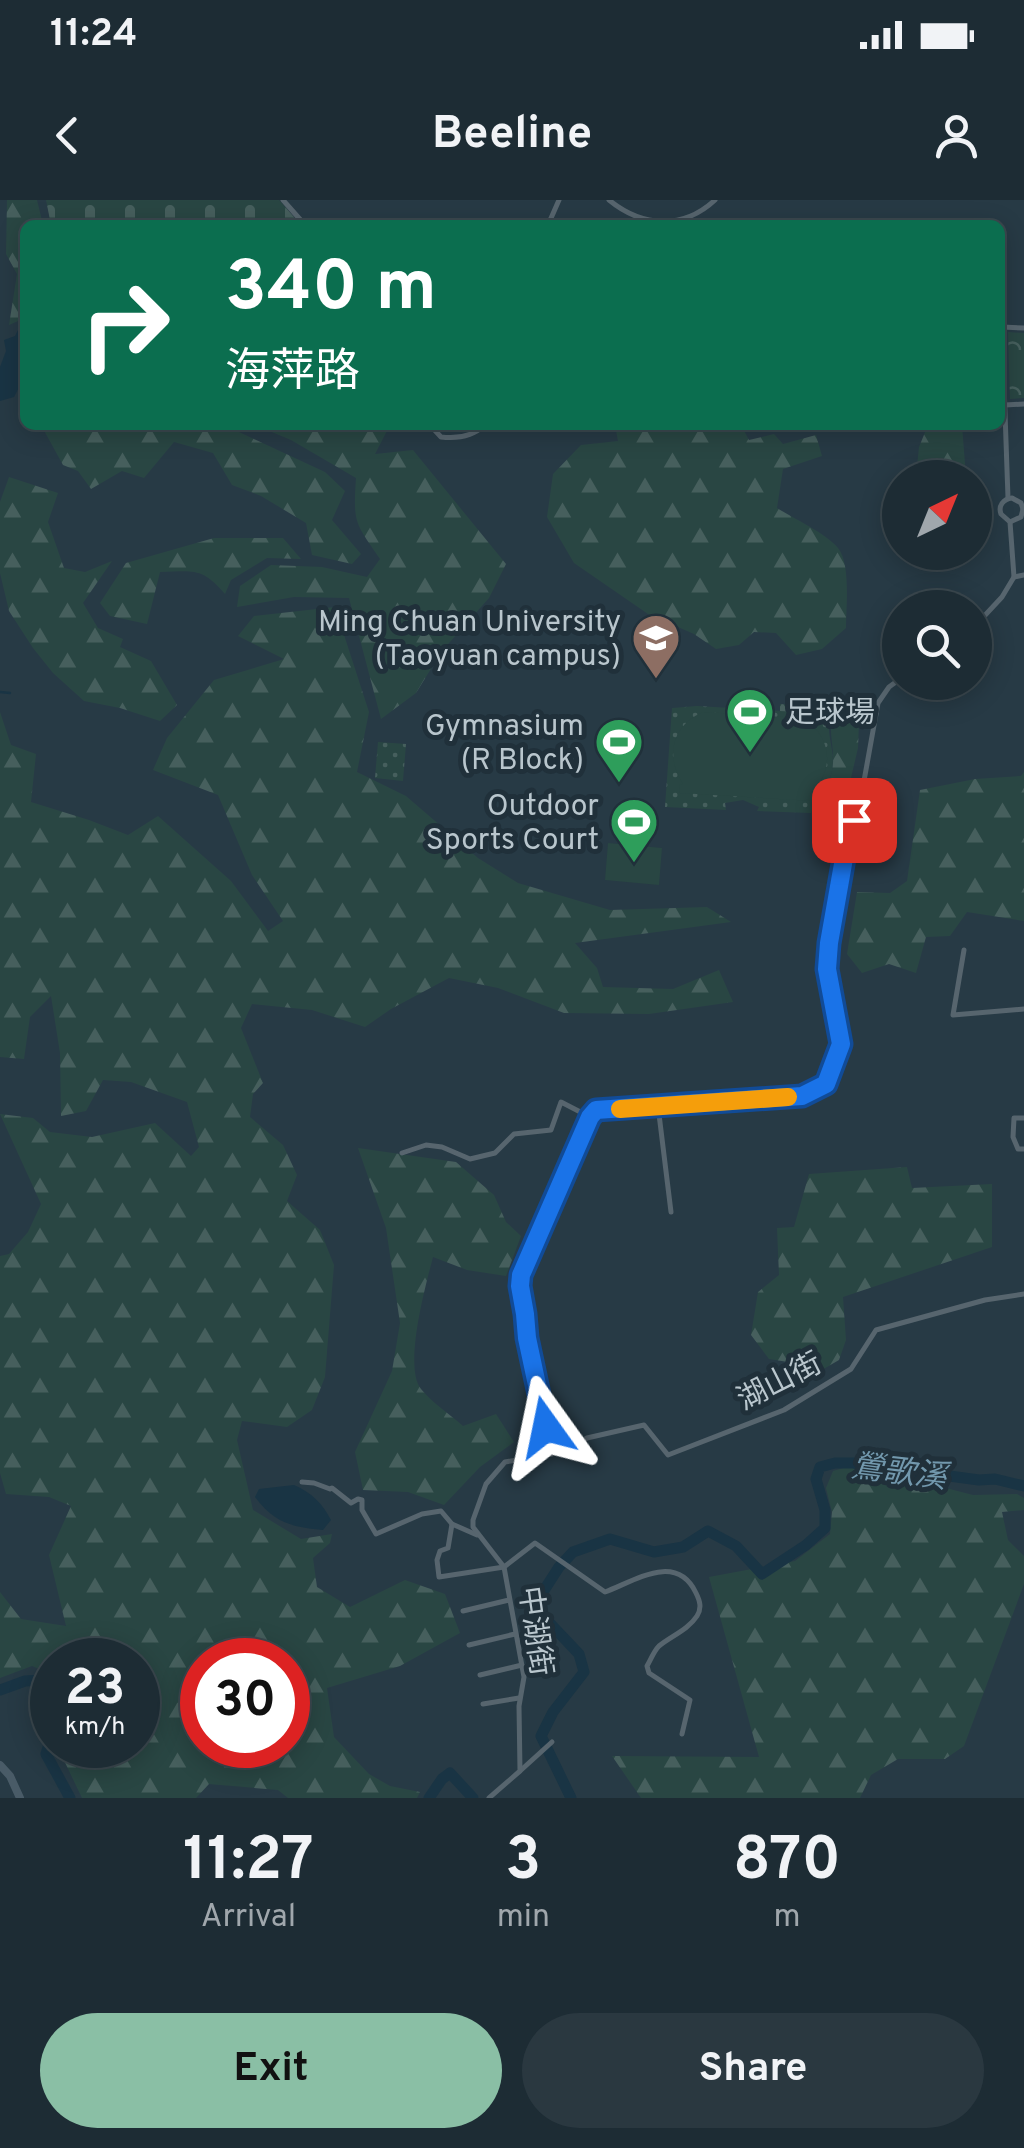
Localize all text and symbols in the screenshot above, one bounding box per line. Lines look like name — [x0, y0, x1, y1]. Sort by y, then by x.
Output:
text: 11:24 — [50, 11, 137, 60]
text: Beeline — [432, 107, 592, 164]
icon: back — [40, 108, 95, 163]
icon: person — [929, 108, 984, 163]
text: 340 m — [225, 246, 437, 335]
icon: right — [60, 260, 190, 390]
text: 海萍路 — [225, 345, 360, 402]
north arrow — [882, 460, 992, 570]
map controls — [882, 460, 992, 700]
button: search — [882, 590, 992, 700]
place label: Ming Chuan University (Taoyuan campus) — [318, 605, 621, 676]
school or university icon: Ming Chuan University (Taoyuan campus) — [630, 612, 682, 680]
sports icon: 足球場 — [724, 686, 776, 754]
place label: 足球場 — [785, 696, 875, 733]
place label: Gymnasium (R Block) — [425, 709, 584, 780]
sports icon: Gymnasium (R Block) — [593, 716, 645, 784]
pin — [812, 778, 897, 863]
place label: Outdoor Sports Court — [426, 789, 599, 860]
icon: arrive — [827, 793, 882, 848]
sports icon: Outdoor Sports Court — [608, 796, 660, 864]
street label: 湖山街 — [732, 1346, 829, 1420]
position arrow — [494, 1375, 598, 1479]
water label: 鶯歌溪 — [849, 1448, 953, 1500]
street label: 中湖街 — [509, 1584, 558, 1678]
speed limit sign: 30 — [180, 1638, 310, 1768]
text: 23 — [65, 1659, 125, 1722]
text: km/h — [65, 1712, 125, 1744]
text: 11:27 — [183, 1825, 314, 1901]
text: 3 — [505, 1825, 541, 1901]
text: 870 — [733, 1825, 841, 1901]
text: Arrival — [201, 1898, 296, 1938]
text: min — [497, 1898, 550, 1938]
text: m — [773, 1898, 801, 1938]
button: Exit — [40, 2013, 502, 2128]
button: Share — [522, 2013, 984, 2128]

